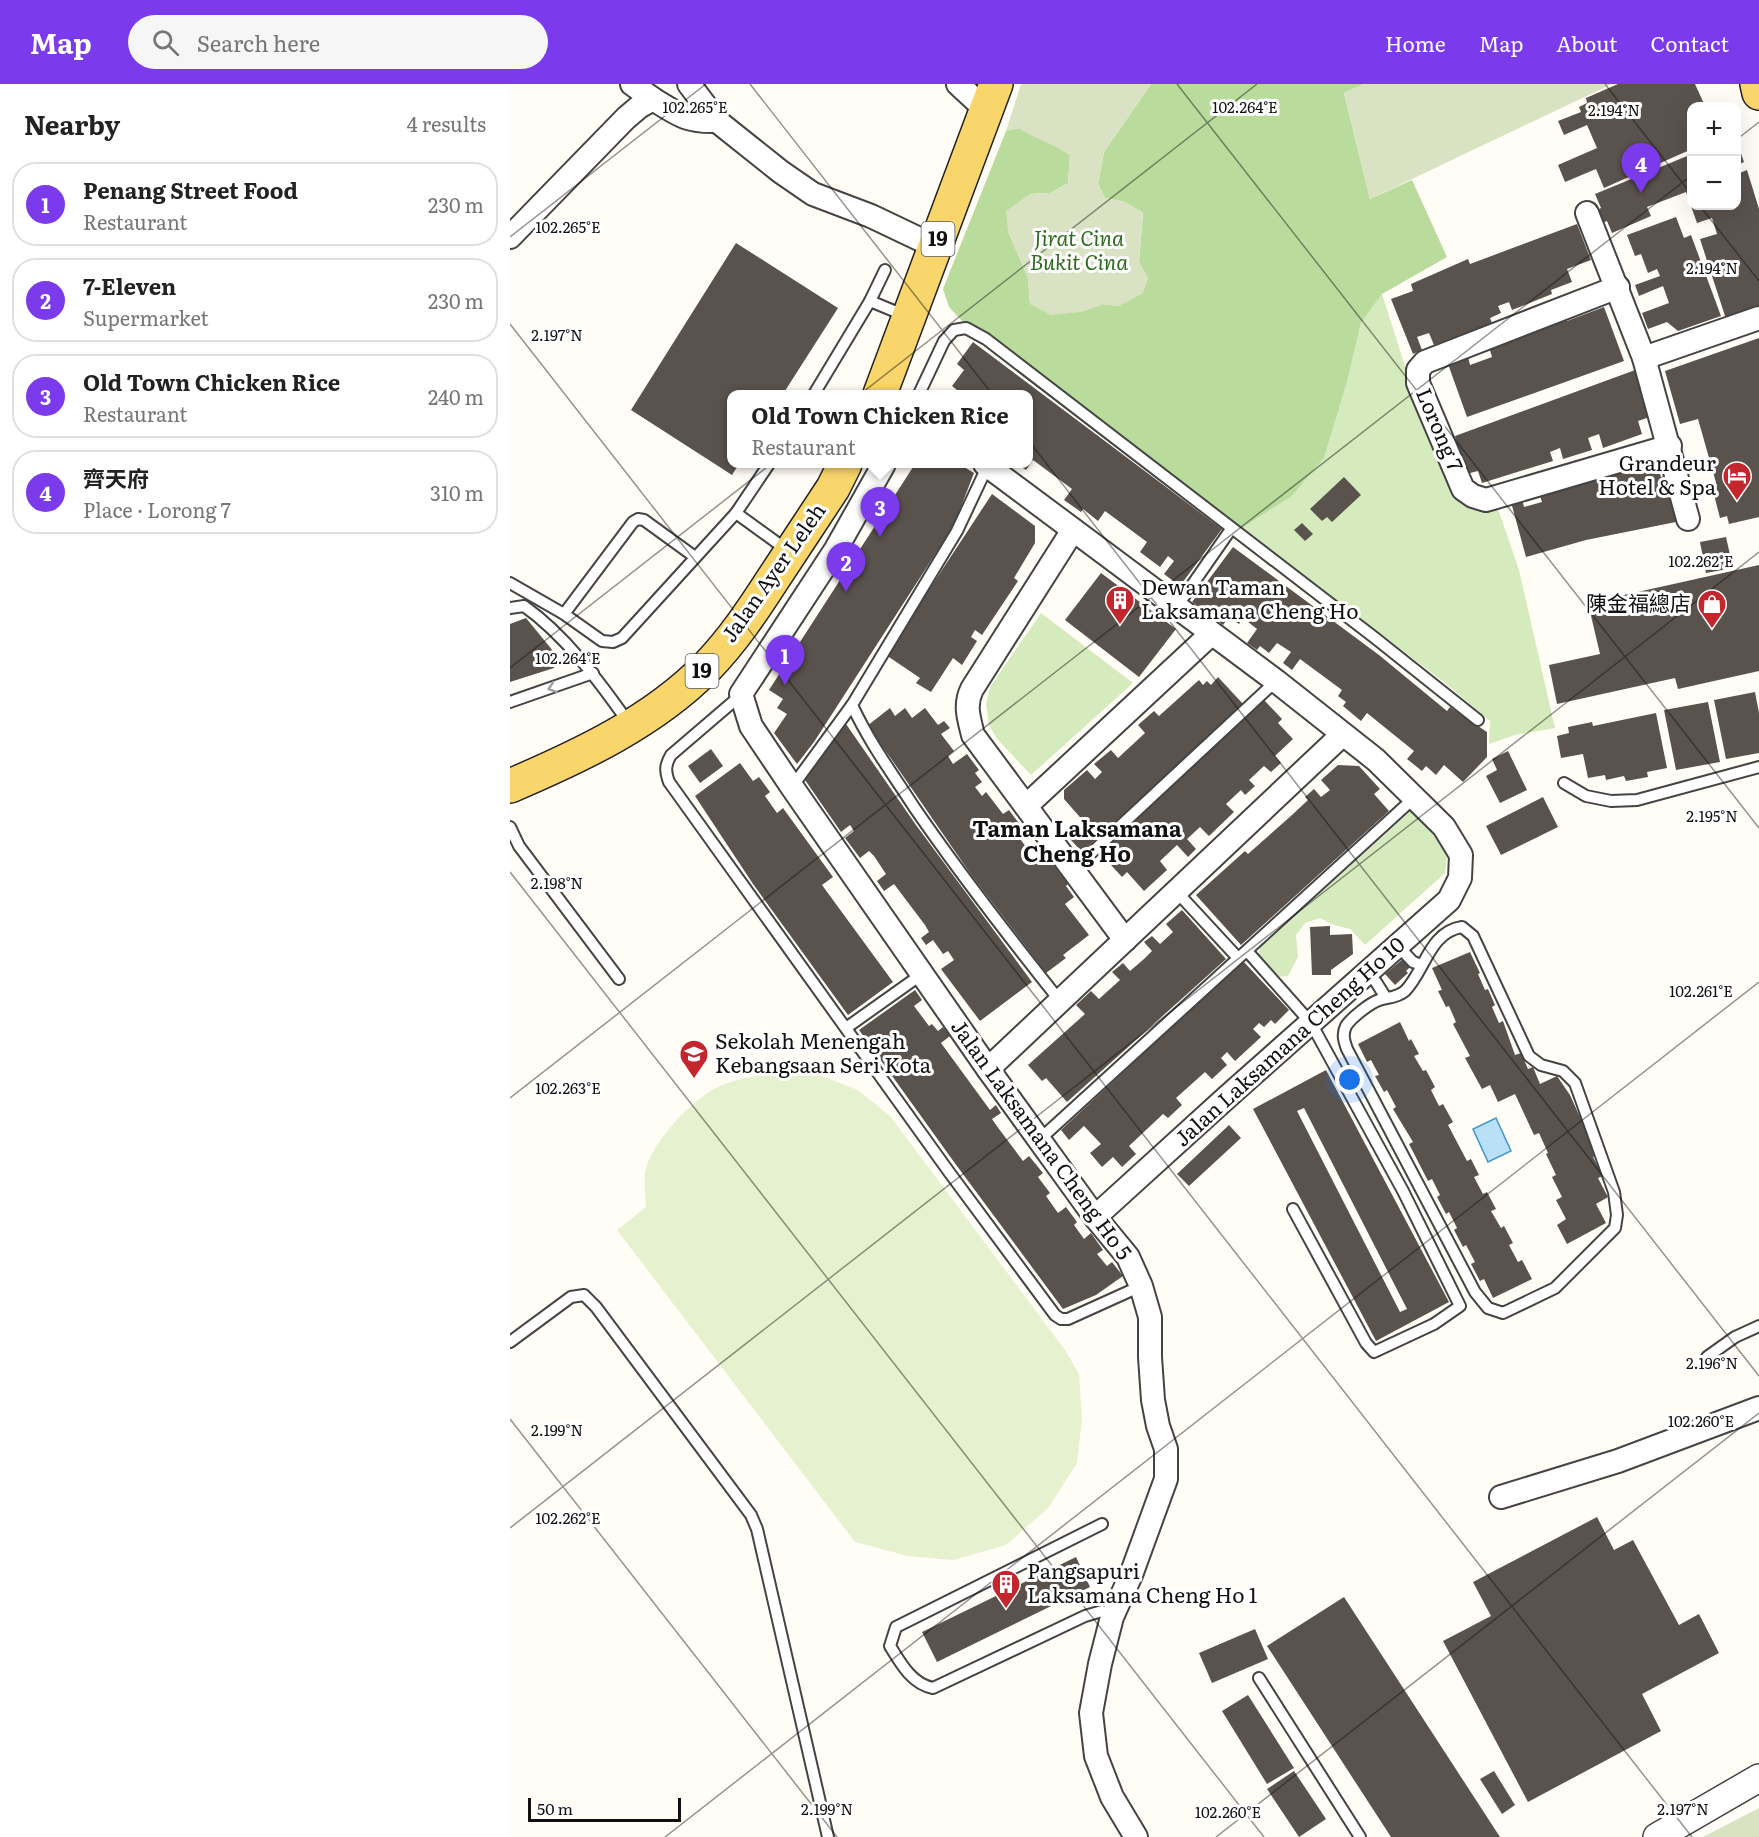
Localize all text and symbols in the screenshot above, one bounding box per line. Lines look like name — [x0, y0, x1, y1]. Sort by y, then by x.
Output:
search box — [128, 15, 548, 69]
text: Map — [30, 21, 92, 63]
icon: search — [149, 26, 182, 59]
text: Search here — [197, 26, 320, 59]
text: Home — [1385, 27, 1446, 58]
text: Map — [1479, 27, 1523, 58]
text: About — [1556, 27, 1618, 58]
text: Contact — [1651, 27, 1729, 58]
text: 102.265°E — [663, 95, 728, 118]
text: 102.264°E — [1212, 95, 1278, 118]
text: 2.194°N — [1588, 98, 1640, 121]
map controls — [1687, 102, 1741, 210]
button: + — [1687, 102, 1741, 156]
text: Nearby — [24, 104, 120, 143]
text: 4 results — [407, 108, 486, 138]
pin: 4 — [1622, 144, 1660, 193]
button: − — [1687, 156, 1741, 210]
text: Penang Street Food — [83, 173, 298, 206]
text: 1 — [41, 189, 50, 219]
text: 230 m — [428, 189, 484, 219]
text: Restaurant — [83, 206, 187, 236]
text: 102.265°E — [536, 215, 601, 238]
park label: Jirat Cina Bukit Cina — [1030, 221, 1128, 276]
road number: 19 — [922, 222, 954, 256]
text: 2.194°N — [1686, 256, 1738, 279]
text: 7-Eleven — [83, 269, 176, 302]
text: 2 — [40, 285, 51, 315]
text: 230 m — [428, 285, 484, 315]
text: Supermarket — [83, 302, 209, 332]
text: 2.197°N — [531, 323, 583, 346]
text: Old Town Chicken Rice — [83, 365, 340, 398]
text: 3 — [40, 381, 51, 411]
text: 240 m — [428, 381, 484, 411]
street label: Lorong 7 — [1410, 383, 1473, 476]
popup — [727, 390, 1033, 468]
text: Restaurant — [83, 398, 187, 428]
text: Old Town Chicken Rice — [751, 398, 1009, 431]
text: Restaurant — [751, 431, 856, 461]
place label: Grandeur Hotel & Spa — [1598, 446, 1717, 501]
hotel icon: Grandeur Hotel & Spa — [1721, 460, 1753, 502]
text: 齊天府 — [83, 461, 149, 494]
text: 4 — [39, 477, 52, 507]
text: 310 m — [430, 477, 484, 507]
pin: 3 — [860, 488, 899, 537]
text: Place · Lorong 7 — [83, 494, 231, 524]
street label: Jalan Ayer Leleh — [712, 496, 832, 647]
pin: 2 — [826, 542, 866, 592]
text: 102.262°E — [1669, 549, 1733, 572]
place label: Dewan Taman Laksamana Cheng Ho — [1141, 570, 1358, 625]
building icon: Dewan Taman Laksamana Cheng Ho — [1104, 584, 1136, 626]
place label: 陳金福總店 — [1586, 586, 1691, 617]
shop icon: 陳金福總店 — [1696, 588, 1728, 630]
pin: 1 — [766, 636, 804, 685]
text: 102.264°E — [535, 646, 601, 669]
road number: 19 — [686, 654, 718, 688]
one-way arrow — [547, 681, 558, 693]
text: 2.195°N — [1686, 804, 1738, 827]
district label: Taman Laksamana Cheng Ho — [972, 811, 1182, 869]
text: 2.198°N — [531, 871, 583, 894]
street label: Jalan Laksamana Cheng Ho 10 — [1166, 928, 1410, 1152]
text: 102.261°E — [1669, 979, 1733, 1002]
street label: Jalan Laksamana Cheng Ho 5 — [945, 1012, 1141, 1265]
place label: Sekolah Menengah Kebangsaan Seri Kota — [715, 1024, 932, 1079]
school or university icon: Sekolah Menengah Kebangsaan Seri Kota — [678, 1038, 710, 1080]
your location — [1335, 1065, 1364, 1094]
text: 102.263°E — [535, 1076, 601, 1099]
text: 2.196°N — [1686, 1351, 1738, 1374]
text: 102.260°E — [1668, 1409, 1734, 1432]
text: 2.199°N — [531, 1418, 583, 1441]
text: 102.262°E — [536, 1506, 600, 1529]
place label: Pangsapuri Laksamana Cheng Ho 1 — [1027, 1554, 1258, 1609]
building icon: Pangsapuri Laksamana Cheng Ho 1 — [990, 1568, 1022, 1610]
scale bar — [528, 1795, 681, 1822]
text: 50 m — [537, 1796, 573, 1820]
text: 2.199°N — [801, 1797, 853, 1820]
text: 2.197°N — [1657, 1797, 1709, 1820]
text: 102.260°E — [1195, 1800, 1261, 1823]

